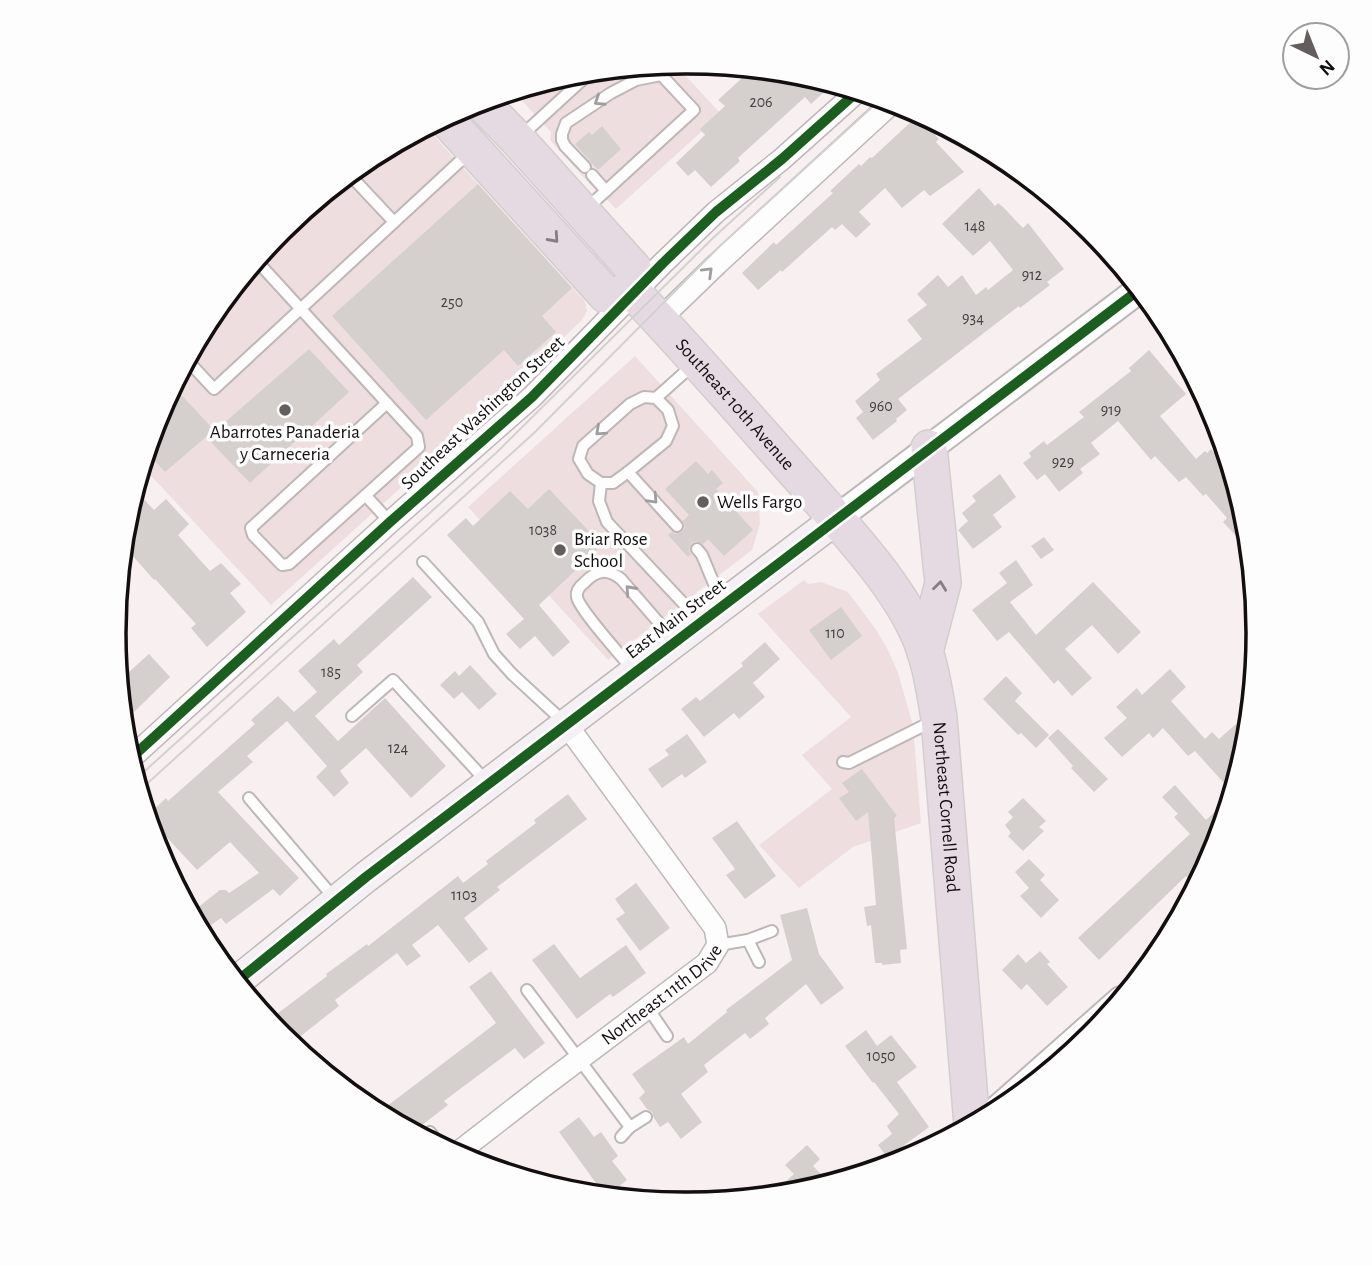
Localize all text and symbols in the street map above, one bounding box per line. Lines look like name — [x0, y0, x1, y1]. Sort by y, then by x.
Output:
north arrow — [1281, 21, 1351, 91]
text: N — [1315, 56, 1338, 79]
one-way arrow — [594, 92, 607, 105]
house number: 206 — [749, 94, 773, 110]
house number: 148 — [965, 218, 985, 234]
one-way arrow — [546, 230, 558, 243]
house number: 912 — [1022, 267, 1042, 283]
one-way arrow — [700, 268, 713, 281]
house number: 250 — [441, 294, 463, 310]
house number: 934 — [962, 310, 984, 326]
street label: Southeast Washington Street — [398, 333, 568, 493]
street label: Southeast 10th Avenue — [672, 335, 798, 474]
house number: 960 — [869, 398, 893, 414]
marker: Abarrotes Panaderia y Carneceria — [277, 402, 293, 418]
house number: 919 — [1101, 402, 1121, 418]
one-way arrow — [595, 422, 608, 435]
place label: Abarrotes Panaderia y Carneceria — [210, 423, 360, 464]
house number: 929 — [1052, 454, 1074, 470]
one-way arrow — [644, 491, 657, 504]
place label: Wells Fargo — [717, 493, 802, 512]
marker: Wells Fargo — [695, 494, 711, 510]
house number: 1038 — [529, 522, 557, 538]
place label: Briar Rose School — [574, 530, 648, 571]
marker: Briar Rose School — [552, 542, 568, 558]
street label: East Main Street — [623, 575, 729, 663]
one-way arrow — [933, 580, 948, 592]
one-way arrow — [626, 585, 638, 598]
house number: 110 — [825, 625, 845, 641]
house number: 185 — [321, 664, 341, 680]
street label: Northeast Cornell Road — [930, 721, 963, 894]
house number: 124 — [388, 740, 409, 756]
house number: 1103 — [451, 887, 477, 903]
street label: Northeast 11th Drive — [598, 941, 725, 1048]
house number: 1050 — [866, 1048, 896, 1064]

